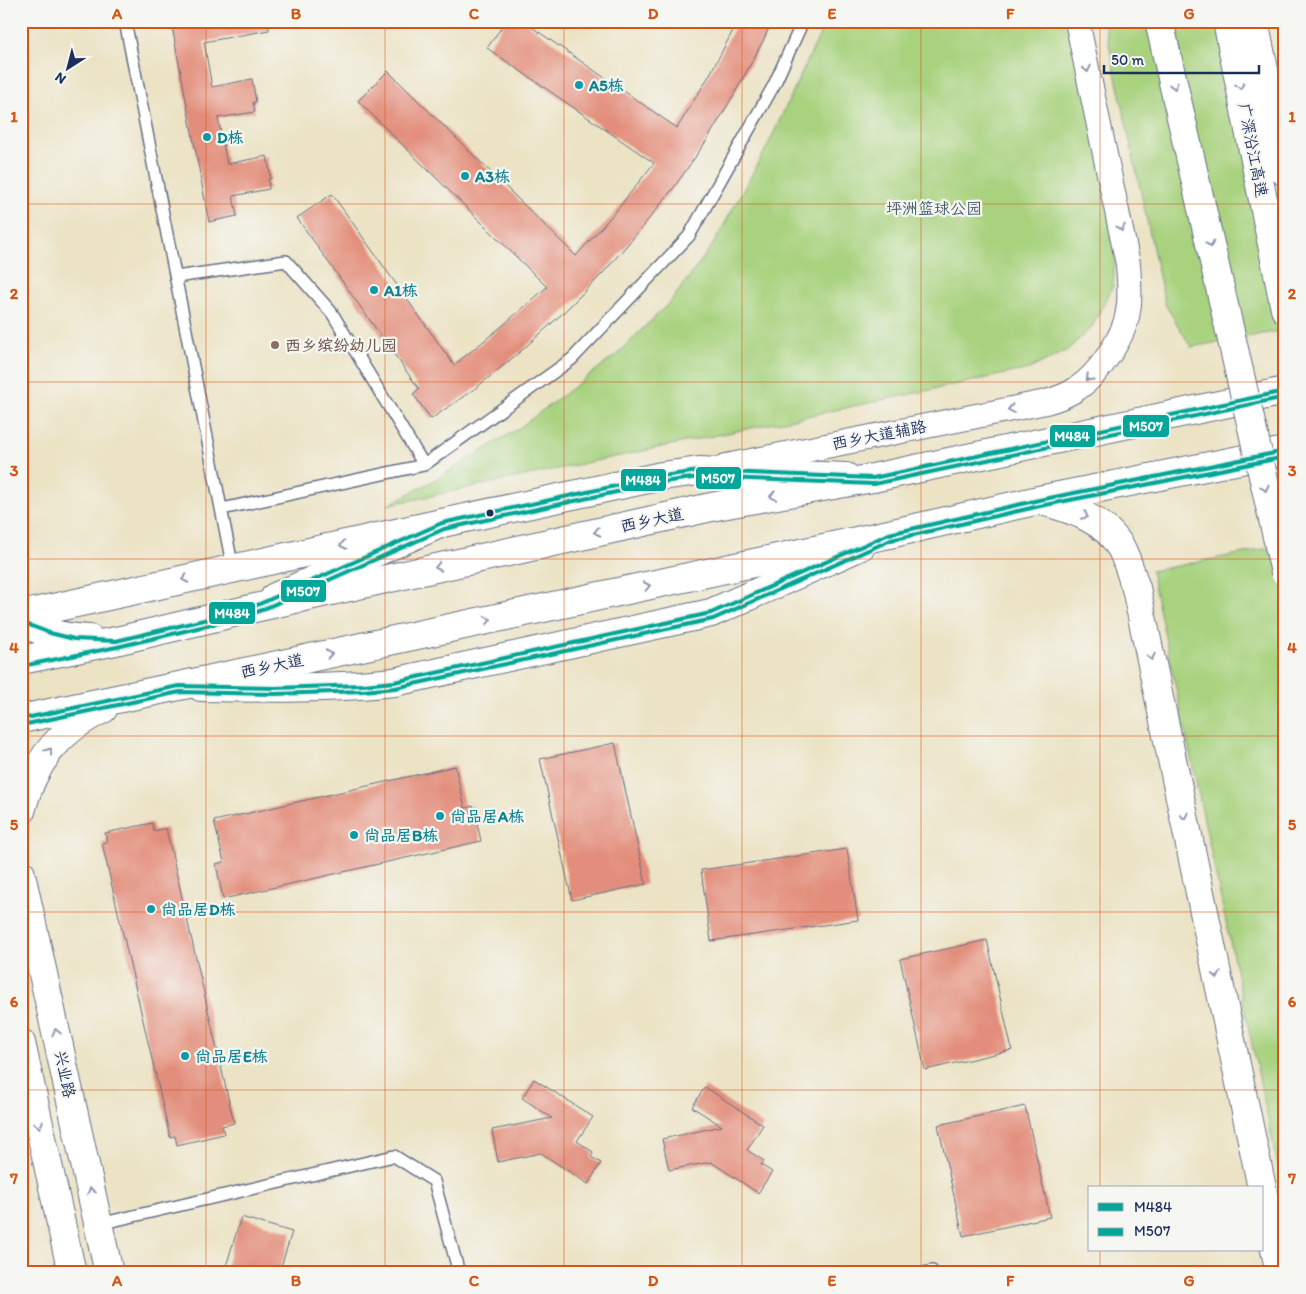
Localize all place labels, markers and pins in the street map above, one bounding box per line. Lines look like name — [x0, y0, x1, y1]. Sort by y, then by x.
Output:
place label: A5栋 — [588, 76, 624, 95]
marker: A5栋 — [573, 79, 585, 91]
place label: D栋 — [217, 128, 244, 147]
marker: D栋 — [201, 131, 213, 143]
place label: A3栋 — [474, 167, 510, 186]
marker: A3栋 — [459, 170, 471, 182]
place label: A1栋 — [383, 281, 418, 300]
marker: A1栋 — [368, 284, 380, 296]
place label: 西乡缤纷幼儿园 — [285, 336, 397, 355]
marker: 西乡缤纷幼儿园 — [269, 339, 281, 351]
unlabelled marker — [485, 508, 495, 518]
place label: 尚品居A栋 — [450, 807, 524, 826]
marker: 尚品居A栋 — [434, 810, 446, 822]
place label: 尚品居B栋 — [364, 826, 438, 845]
marker: 尚品居B栋 — [348, 829, 360, 841]
place label: 尚品居D栋 — [161, 900, 236, 919]
marker: 尚品居D栋 — [145, 903, 157, 915]
place label: 尚品居E栋 — [195, 1047, 268, 1066]
marker: 尚品居E栋 — [179, 1050, 191, 1062]

